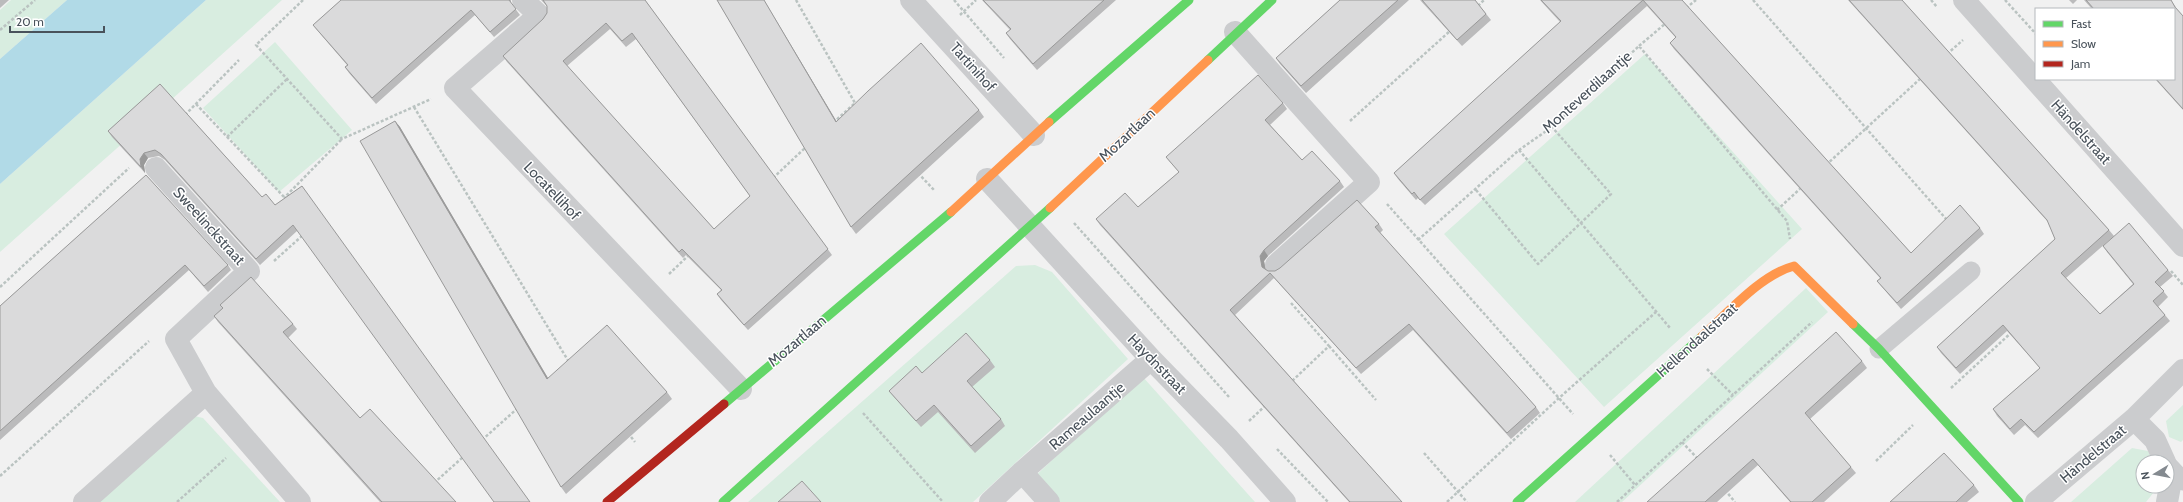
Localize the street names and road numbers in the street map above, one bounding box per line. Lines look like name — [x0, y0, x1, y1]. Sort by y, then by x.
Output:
street label: Tartinihof — [946, 39, 1000, 95]
street label: Monteverdilaantje — [1539, 47, 1636, 137]
street label: Händelstraat — [2047, 96, 2115, 168]
street label: Mozartlaan — [1095, 104, 1159, 166]
street label: Locatellihof — [520, 158, 584, 224]
street label: Sweelinckstraat — [169, 183, 249, 269]
street label: Hellendaalstraat — [1653, 299, 1741, 381]
street label: Mozartlaan — [764, 311, 830, 371]
street label: Haydnstraat — [1124, 330, 1190, 398]
street label: Rameaulaantje — [1046, 378, 1129, 454]
street label: Händelstraat — [2056, 421, 2130, 487]

